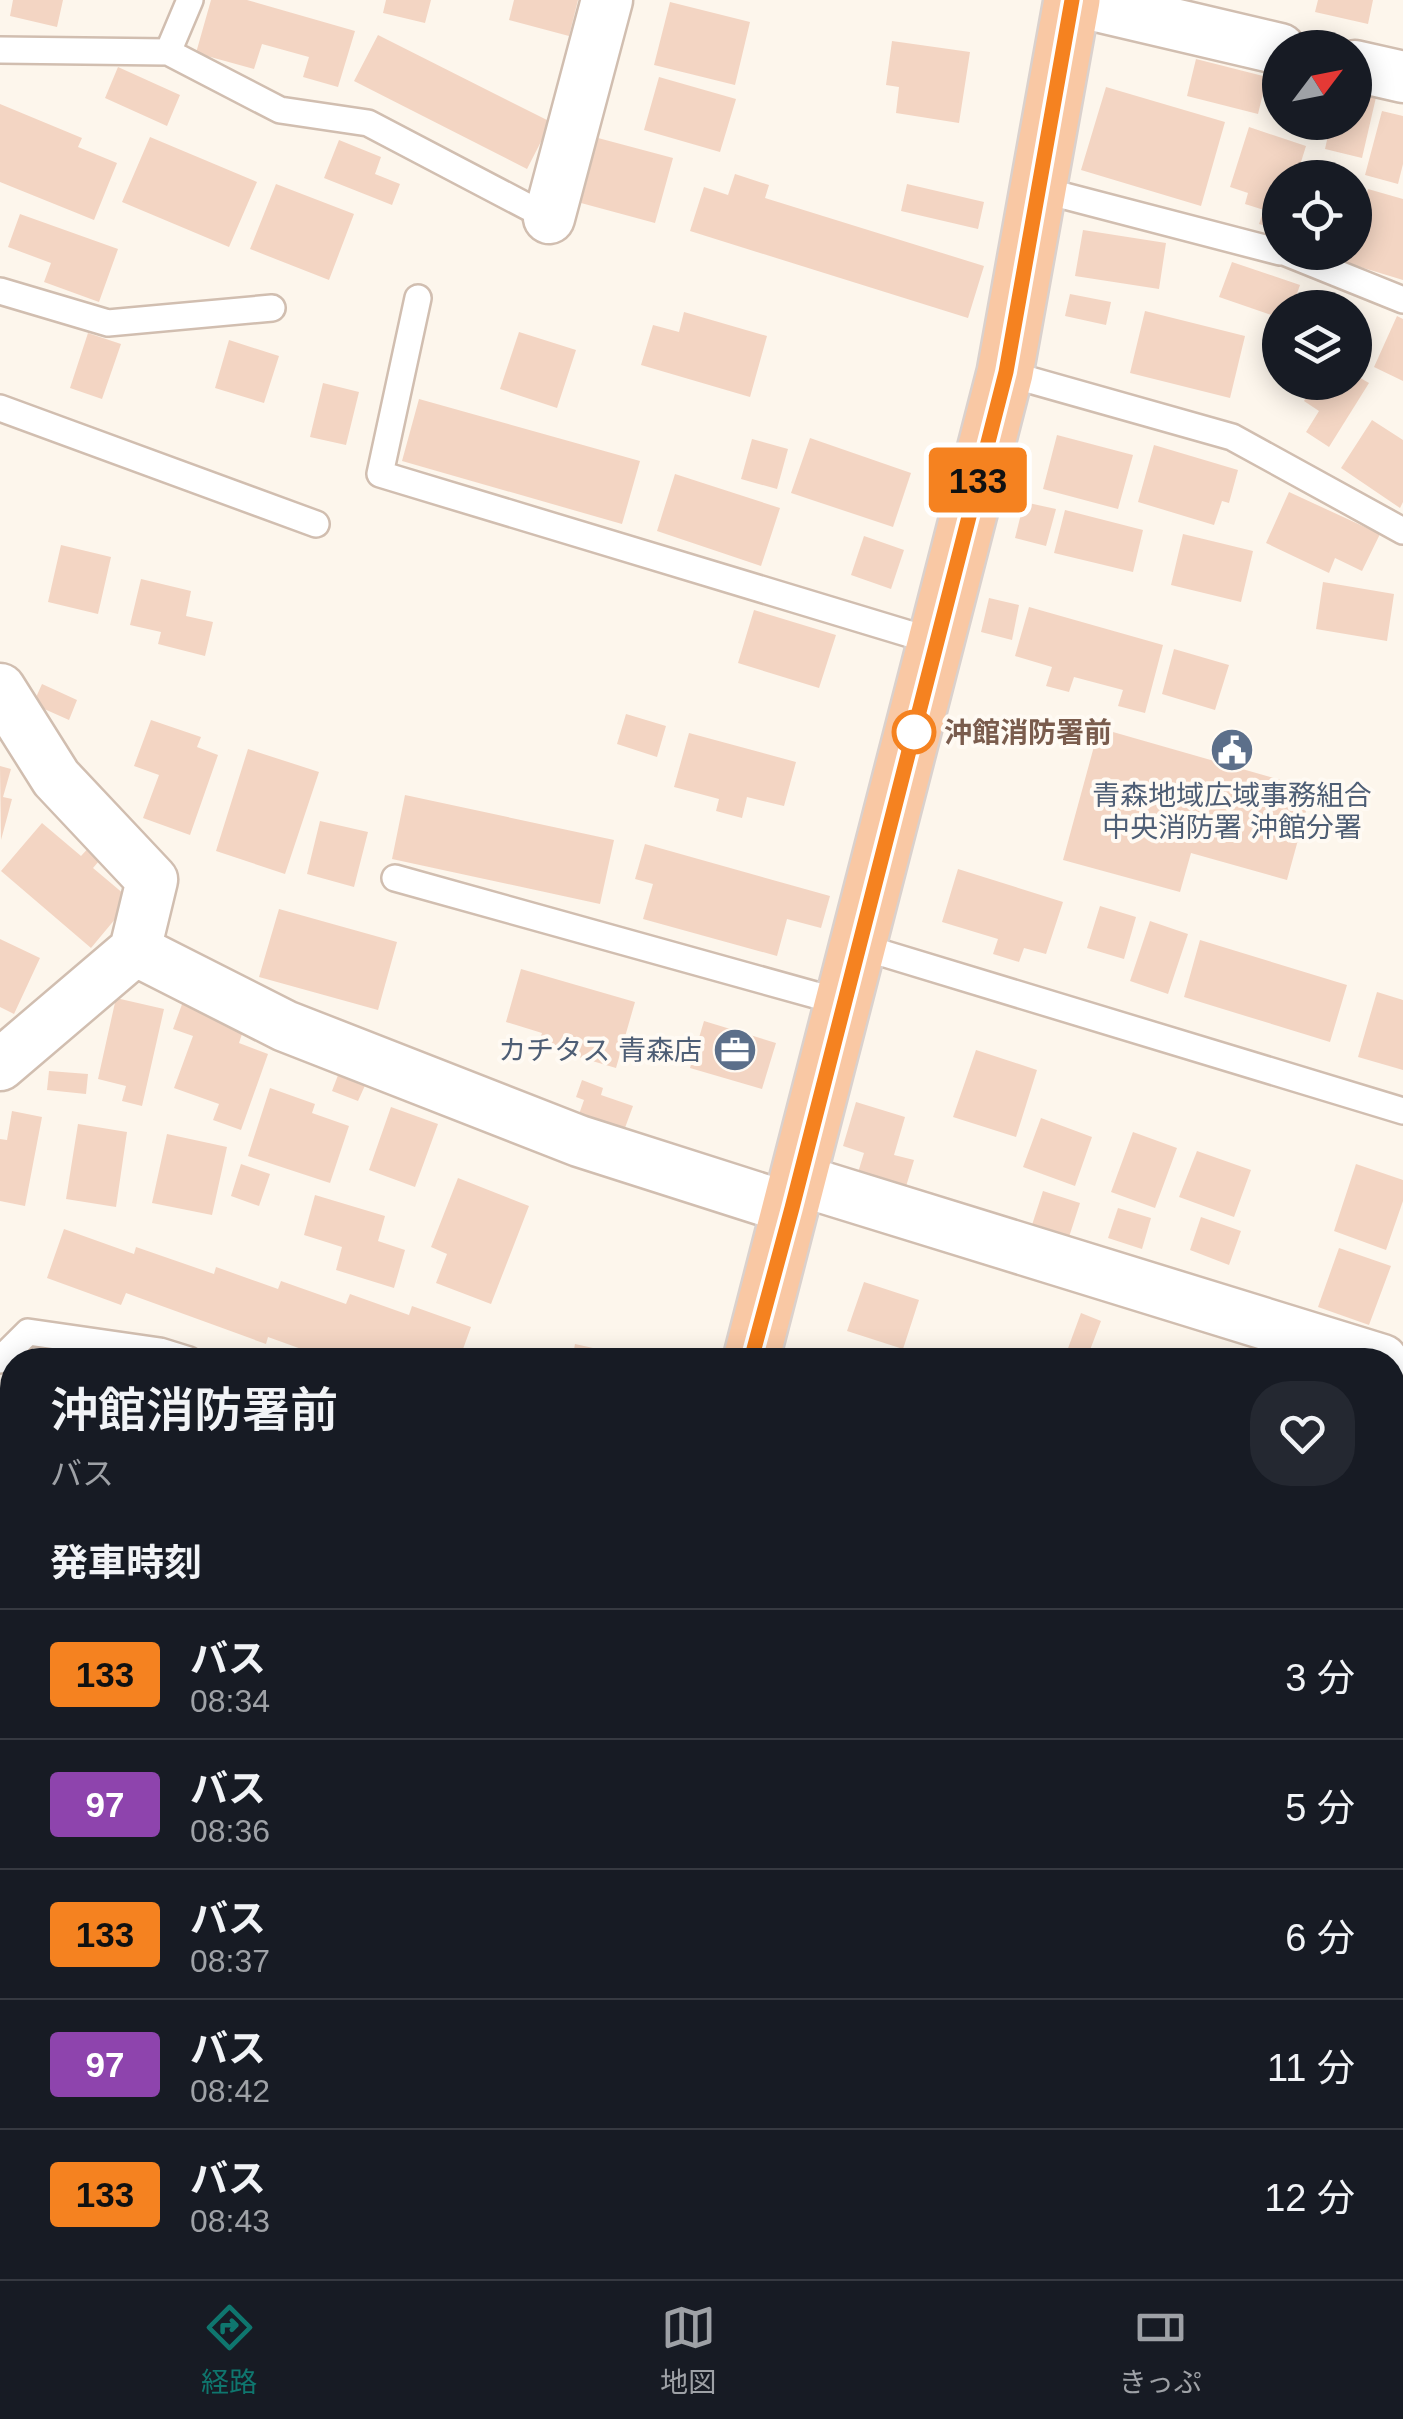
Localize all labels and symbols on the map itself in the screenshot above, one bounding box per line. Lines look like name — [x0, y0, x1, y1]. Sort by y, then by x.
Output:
north arrow — [1262, 30, 1372, 140]
line badge: 133 — [920, 448, 1036, 512]
marker: 沖館消防署前 — [893, 711, 935, 753]
place label: 沖館消防署前 — [944, 717, 1112, 748]
public building icon: 青森地域広域事務組合 中央消防署 沖館分署 — [1209, 727, 1255, 773]
place label: 青森地域広域事務組合 中央消防署 沖館分署 — [1092, 780, 1372, 843]
office icon: カチタス 青森店 — [712, 1027, 758, 1073]
place label: カチタス 青森店 — [498, 1035, 702, 1066]

